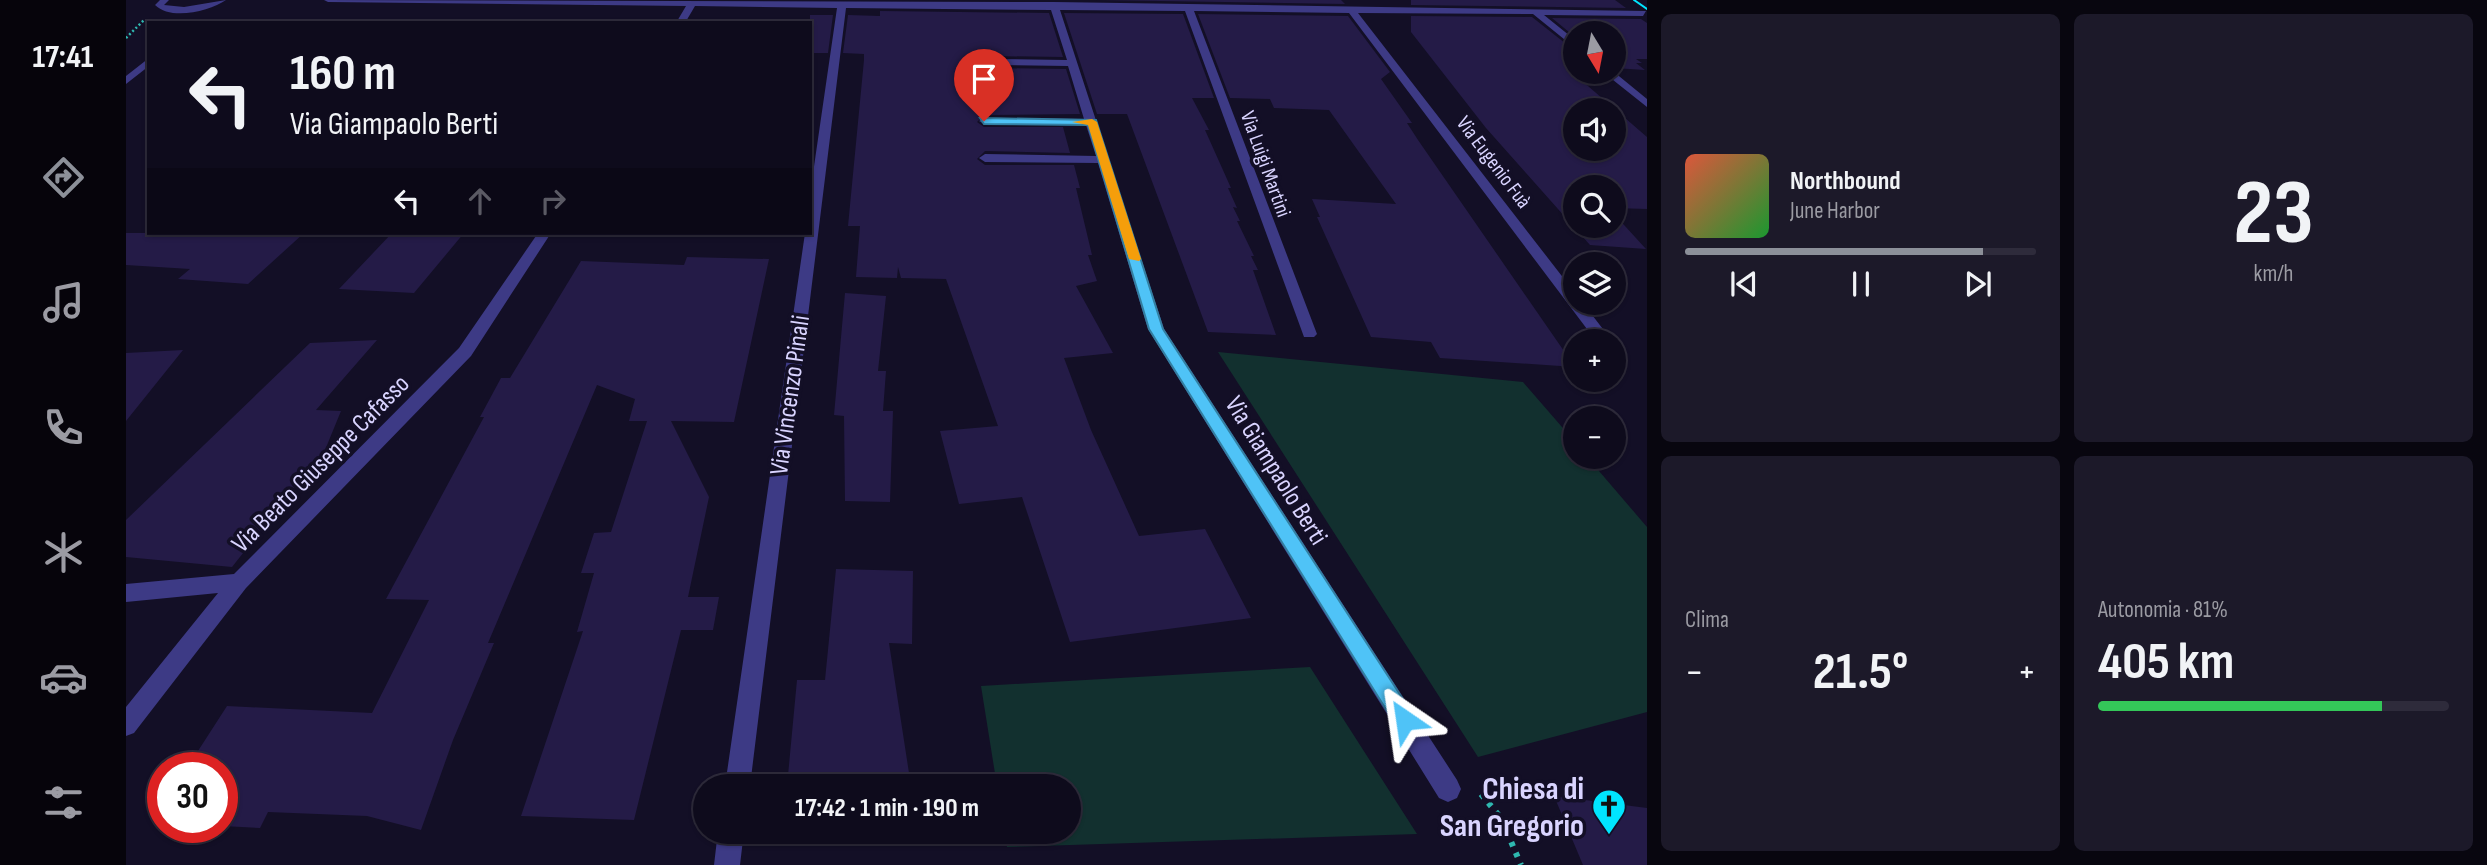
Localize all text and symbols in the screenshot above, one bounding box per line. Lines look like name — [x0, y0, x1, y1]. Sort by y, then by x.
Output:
north arrow — [1563, 21, 1626, 84]
map controls — [1563, 21, 1626, 469]
text: 17:41 — [33, 38, 93, 77]
text: 160 m — [290, 45, 396, 104]
icon: left — [175, 49, 266, 140]
pin — [954, 49, 1014, 121]
icon: arrive — [965, 60, 1003, 98]
button: sound — [1563, 98, 1626, 161]
text: Via Giampaolo Berti — [290, 105, 498, 144]
street label: Via Luigi Martini — [1235, 108, 1296, 221]
street label: Via Eugenio Fuà — [1451, 111, 1536, 213]
icon: directions — [39, 153, 88, 202]
text: 23 — [2233, 160, 2314, 269]
text: Northbound — [1790, 166, 1901, 197]
button: search — [1563, 175, 1626, 238]
icon: left — [388, 182, 426, 220]
icon: ahead — [461, 182, 499, 220]
icon: right — [534, 182, 572, 220]
text: June Harbor — [1790, 197, 1880, 225]
button: layers — [1563, 252, 1626, 315]
text: km/h — [2254, 260, 2293, 288]
icon: previous — [1725, 265, 1763, 303]
icon: pause — [1842, 265, 1880, 303]
icon: next — [1959, 265, 1997, 303]
icon: music — [39, 278, 88, 327]
street label: Via Vincenzo Pinali — [764, 313, 817, 477]
button: + — [1563, 329, 1626, 392]
street label: Via Beato Giuseppe Cafasso — [226, 369, 416, 559]
street label: Via Giampaolo Berti — [1218, 391, 1334, 551]
icon: phone — [39, 403, 88, 452]
button: − — [1563, 406, 1626, 469]
icon: climate — [39, 528, 88, 577]
text: Autonomia · 81% — [2098, 596, 2228, 624]
text: Clima — [1685, 606, 1729, 634]
text: 405 km — [2098, 631, 2234, 694]
text: 21.5° — [1813, 641, 1908, 704]
text: − — [1685, 650, 1704, 695]
text: + — [2017, 650, 2036, 695]
icon: car — [39, 653, 88, 702]
position arrow — [1368, 683, 1442, 757]
speed limit sign: 30 — [147, 752, 238, 843]
place label: Chiesa di San Gregorio — [1440, 770, 1584, 846]
icon: filters — [39, 778, 88, 827]
church icon: Chiesa di San Gregorio — [1590, 787, 1628, 836]
text: 17:42 · 1 min · 190 m — [795, 793, 979, 824]

